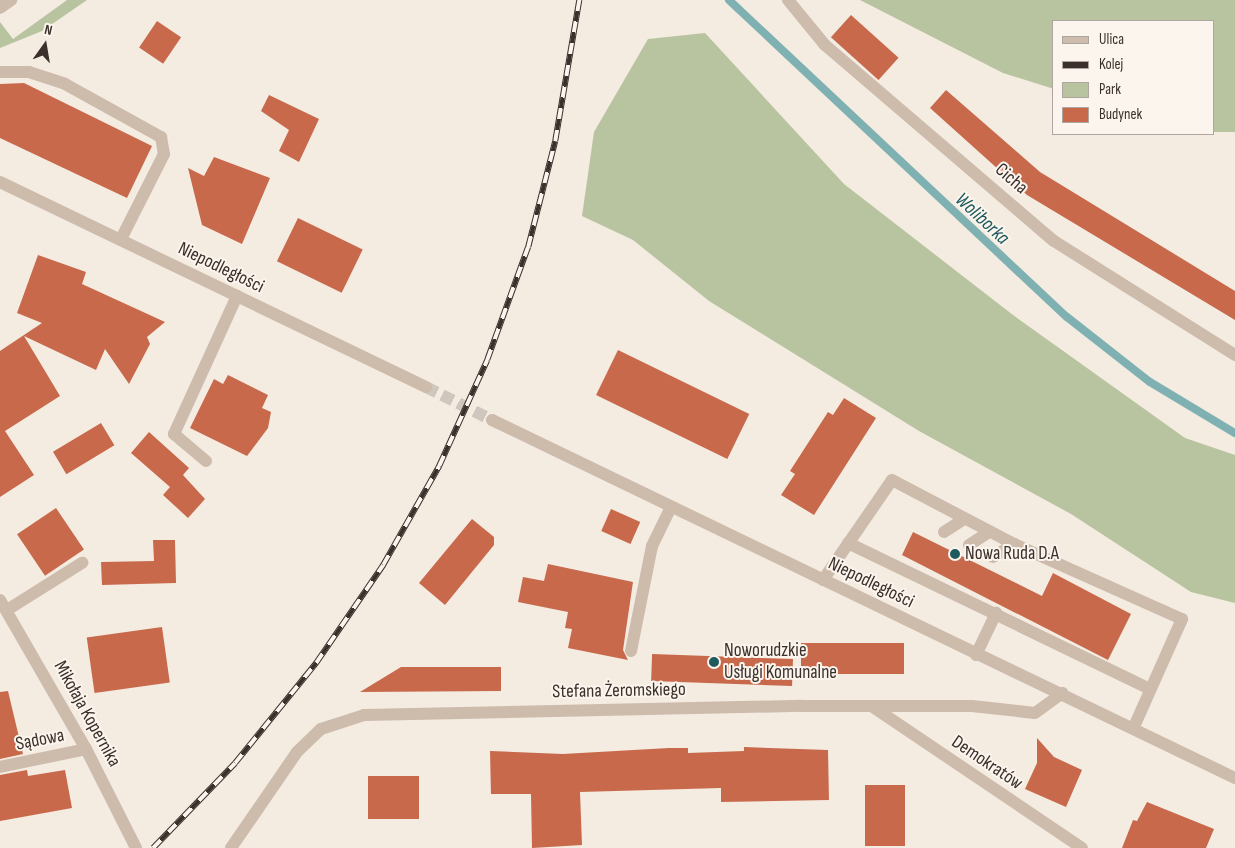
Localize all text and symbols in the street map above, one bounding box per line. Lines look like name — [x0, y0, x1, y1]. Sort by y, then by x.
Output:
north arrow — [20, 20, 70, 70]
legend — [1052, 20, 1215, 135]
text: N — [43, 21, 54, 39]
text: Ulica — [1099, 30, 1124, 49]
text: Kolej — [1099, 55, 1123, 74]
text: Park — [1099, 80, 1121, 99]
text: Budynek — [1099, 105, 1142, 124]
street label: Cicha — [990, 159, 1032, 199]
water label: Woliborka — [950, 188, 1014, 250]
street label: Niepodległości — [174, 237, 268, 299]
place label: Nowa Ruda D.A — [965, 543, 1059, 565]
marker: Nowa Ruda D.A — [949, 548, 961, 560]
street label: Niepodległości — [824, 552, 918, 614]
place label: Noworudzkie Usługi Komunalne — [724, 640, 837, 684]
marker: Noworudzkie Usługi Komunalne — [708, 656, 720, 668]
street label: Mikołaja Kopernika — [49, 657, 125, 771]
street label: Stefana Żeromskiego — [552, 678, 686, 704]
street label: Sądowa — [14, 724, 66, 756]
street label: Demokratów — [947, 731, 1027, 795]

